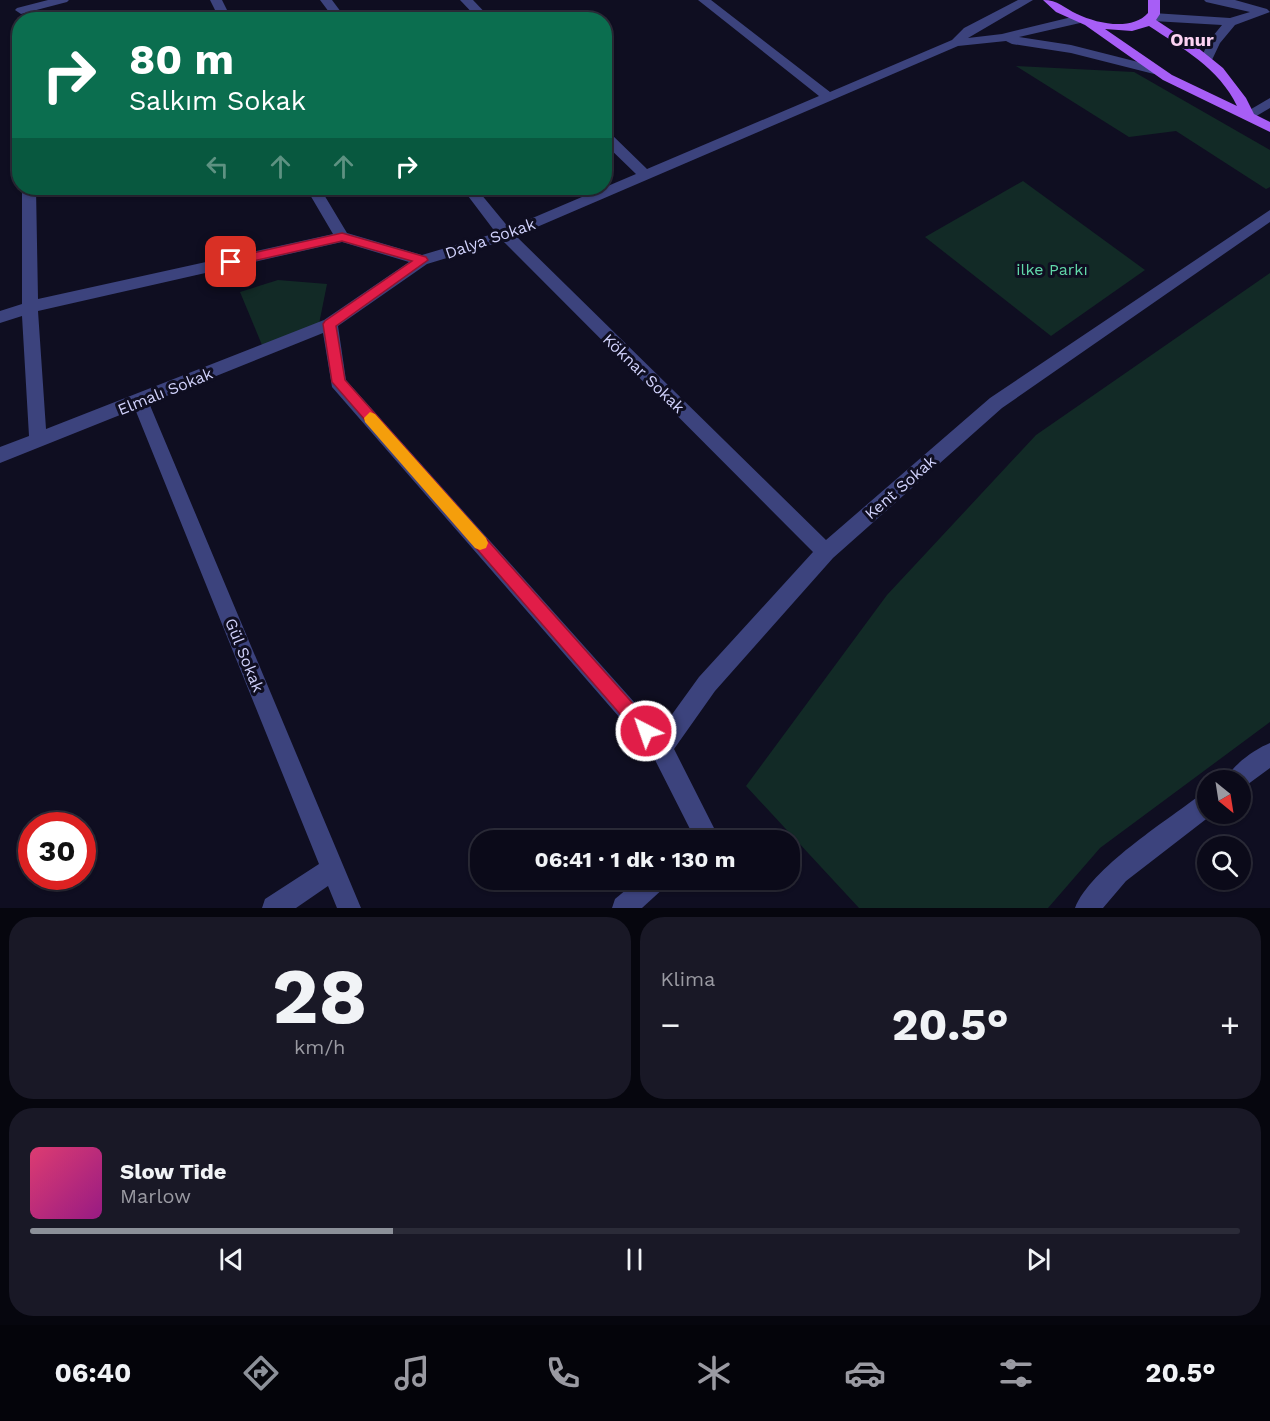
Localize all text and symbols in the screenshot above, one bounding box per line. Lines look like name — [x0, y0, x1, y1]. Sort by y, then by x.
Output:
district label: Onur — [1170, 29, 1214, 50]
text: 80 m — [129, 35, 234, 84]
icon: right — [30, 36, 108, 114]
text: Salkım Sokak — [129, 85, 306, 117]
icon: left — [201, 150, 234, 183]
icon: ahead — [264, 150, 297, 183]
icon: ahead — [327, 150, 360, 183]
icon: right — [390, 150, 423, 183]
street label: Dalya Sokak — [443, 214, 538, 263]
pin — [205, 236, 256, 287]
icon: arrive — [214, 245, 247, 278]
park label: ilke Parkı — [1016, 260, 1088, 279]
street label: Köknar Sokak — [599, 330, 688, 417]
street label: Elmalı Sokak — [115, 364, 216, 419]
street label: Kent Sokak — [861, 451, 940, 523]
street label: Gül Sokak — [221, 615, 268, 695]
position arrow — [614, 699, 678, 763]
north arrow — [1197, 770, 1251, 824]
map controls — [1197, 770, 1251, 890]
speed limit sign: 30 — [18, 812, 96, 890]
button: search — [1197, 836, 1251, 890]
text: 06:41 · 1 dk · 130 m — [534, 847, 736, 872]
text: 28 — [272, 950, 367, 1042]
text: Klima — [661, 967, 715, 991]
text: 20.5° — [892, 998, 1009, 1051]
text: − — [661, 1005, 680, 1044]
text: + — [1220, 1005, 1240, 1044]
text: km/h — [294, 1035, 346, 1059]
text: Slow Tide — [120, 1159, 227, 1184]
text: Marlow — [120, 1184, 191, 1208]
icon: previous — [215, 1243, 248, 1276]
icon: pause — [618, 1243, 651, 1276]
icon: next — [1022, 1243, 1055, 1276]
icon: directions — [240, 1352, 282, 1394]
icon: music — [391, 1352, 433, 1394]
icon: phone — [542, 1352, 584, 1394]
icon: climate — [693, 1352, 735, 1394]
icon: car — [844, 1352, 886, 1394]
icon: filters — [995, 1352, 1037, 1394]
text: 06:40 — [54, 1357, 131, 1389]
text: 20.5° — [1145, 1357, 1216, 1389]

